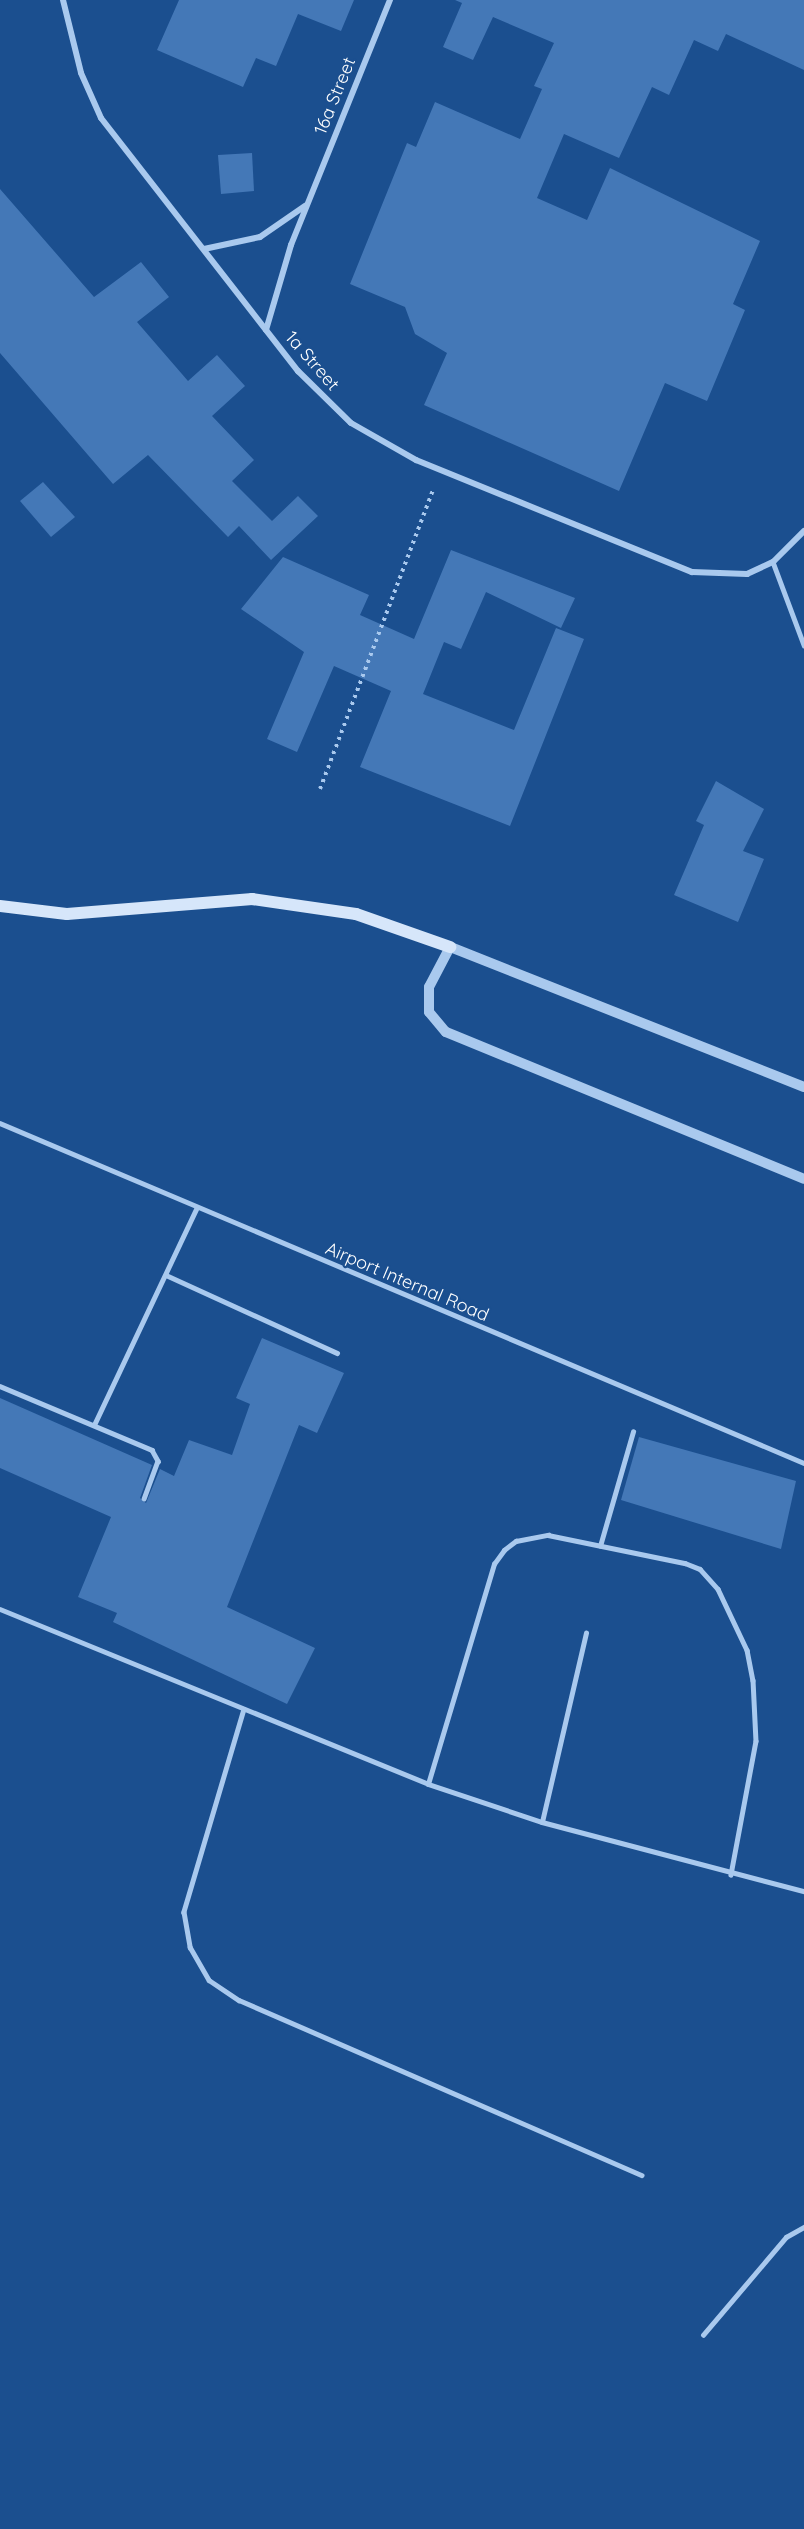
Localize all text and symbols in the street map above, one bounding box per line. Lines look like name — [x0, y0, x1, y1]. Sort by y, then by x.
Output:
street label: 16a Street — [310, 54, 360, 138]
street label: 1a Street — [280, 327, 344, 395]
street label: Airport Internal Road — [322, 1238, 492, 1326]

